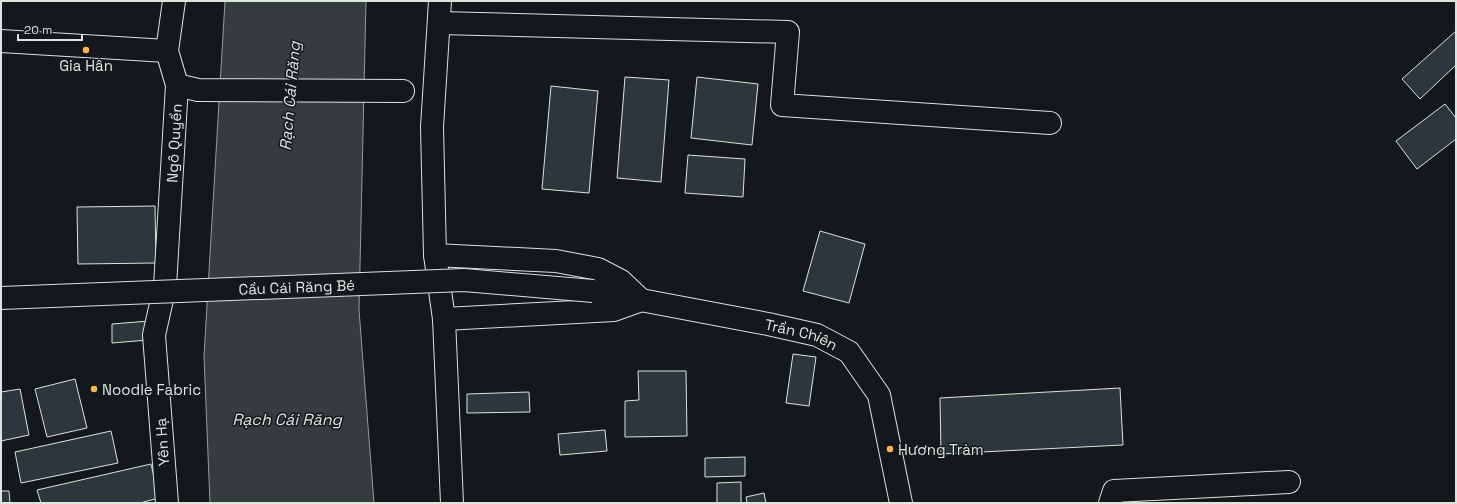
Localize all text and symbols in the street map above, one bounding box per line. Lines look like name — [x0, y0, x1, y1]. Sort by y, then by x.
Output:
scale bar — [18, 16, 82, 42]
text: 20 m — [24, 22, 52, 38]
water label: Rạch Cái Răng — [275, 40, 305, 151]
marker: Gia Hân — [81, 45, 91, 55]
place label: Gia Hân — [59, 56, 113, 75]
street label: Ngô Quyền — [162, 103, 185, 183]
street label: Cầu Cái Răng Bé — [238, 275, 355, 298]
street label: Trần Chiên — [763, 314, 841, 354]
place label: Noodle Fabric — [102, 380, 201, 399]
marker: Noodle Fabric — [89, 384, 99, 394]
water label: Rạch Cái Răng — [232, 409, 342, 430]
street label: Yên Hạ — [151, 417, 173, 467]
place label: Hương Tràm — [898, 440, 984, 459]
marker: Hương Tràm — [885, 444, 895, 454]

